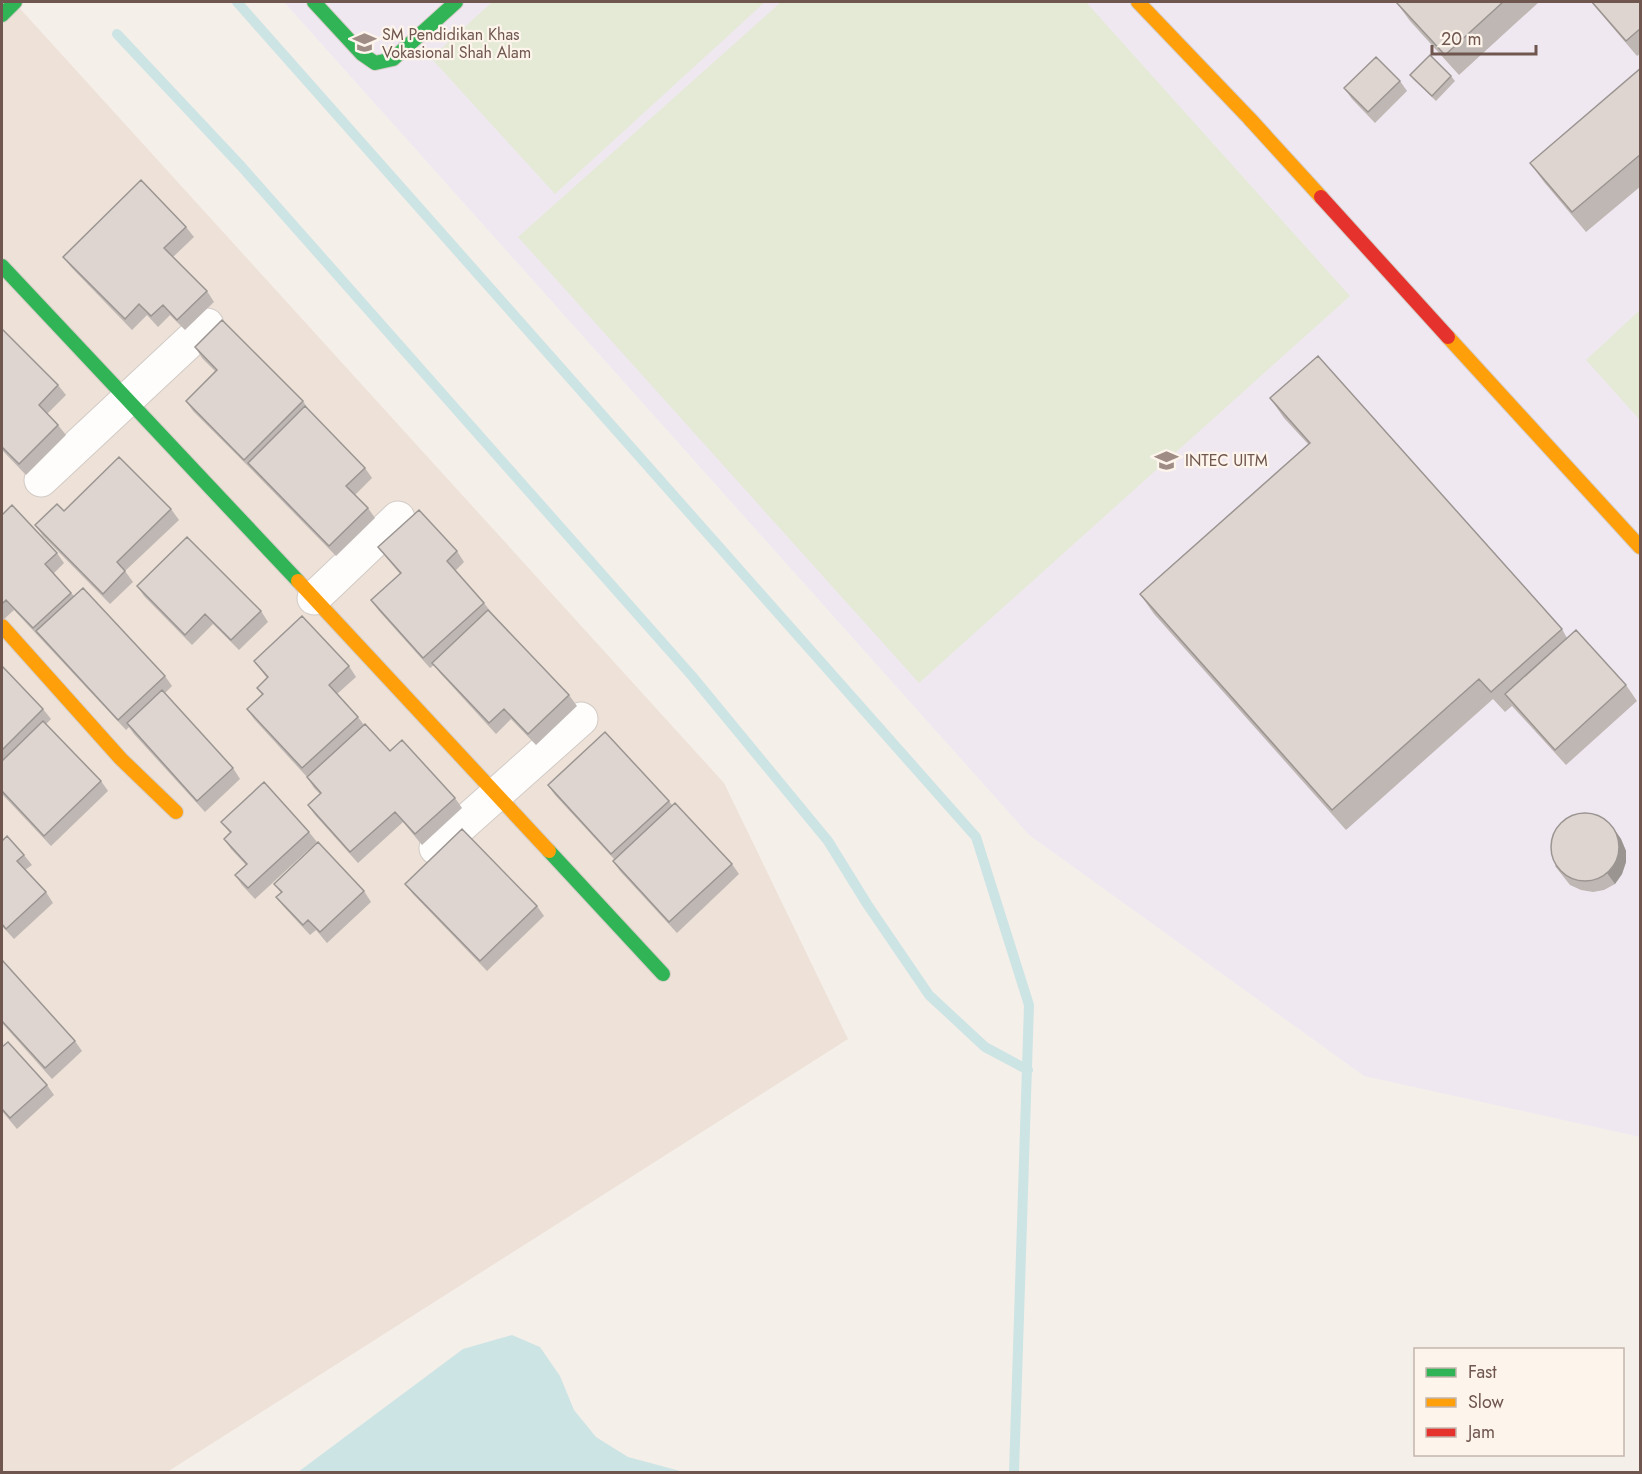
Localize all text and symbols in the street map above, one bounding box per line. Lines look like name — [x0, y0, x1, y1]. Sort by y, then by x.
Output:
scale bar — [1432, 18, 1536, 56]
place label: SM Pendidikan Khas Vokasional Shah Alam — [382, 23, 531, 64]
text: 20 m — [1441, 26, 1481, 52]
school or university icon: SM Pendidikan Khas Vokasional Shah Alam — [351, 30, 377, 56]
school or university icon: INTEC UITM — [1154, 447, 1180, 473]
place label: INTEC UITM — [1185, 449, 1268, 472]
legend — [1414, 1348, 1624, 1456]
text: Fast — [1468, 1359, 1497, 1385]
text: Slow — [1468, 1389, 1505, 1415]
text: Jam — [1466, 1419, 1495, 1445]

